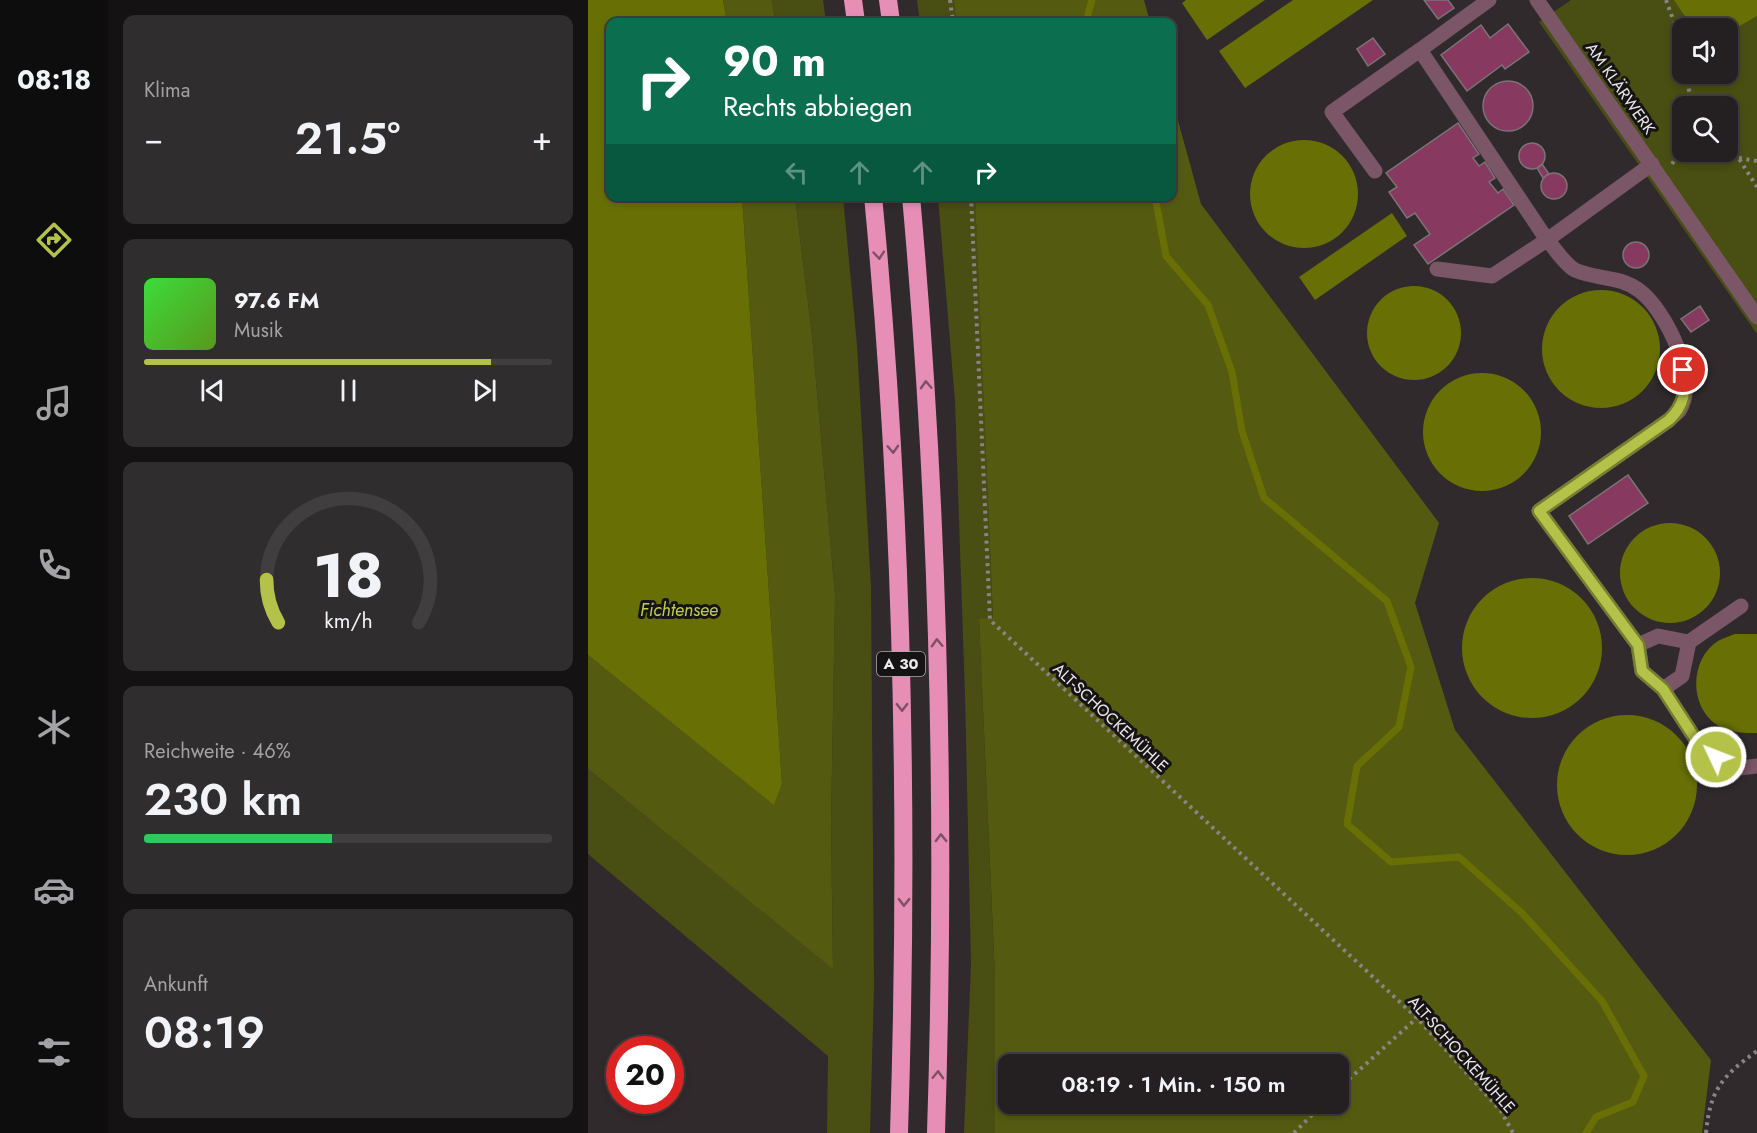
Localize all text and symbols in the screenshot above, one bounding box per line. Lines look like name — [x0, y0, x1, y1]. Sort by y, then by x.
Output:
map controls — [1672, 18, 1738, 162]
button: sound — [1672, 18, 1738, 84]
text: 90 m — [723, 31, 826, 92]
street label: AM KLÄRWERK — [1580, 38, 1661, 139]
icon: right — [624, 42, 702, 120]
text: 08:18 — [17, 60, 91, 99]
text: Klima — [144, 76, 190, 105]
text: Rechts abbiegen — [723, 87, 913, 126]
button: search — [1672, 96, 1738, 162]
text: 21.5° — [295, 106, 400, 171]
text: − — [144, 115, 163, 162]
text: + — [532, 115, 552, 162]
icon: left — [780, 156, 813, 189]
icon: ahead — [843, 156, 876, 189]
icon: ahead — [906, 156, 939, 189]
icon: right — [969, 156, 1002, 189]
icon: directions — [33, 219, 75, 261]
one-way arrow — [872, 250, 885, 259]
text: 97.6 FM — [234, 284, 319, 316]
text: Musik — [234, 316, 283, 345]
pin — [1657, 344, 1708, 395]
icon: arrive — [1666, 353, 1699, 386]
icon: previous — [196, 374, 229, 407]
icon: pause — [332, 374, 365, 407]
icon: next — [468, 374, 501, 407]
one-way arrow — [919, 380, 932, 389]
icon: music — [33, 382, 75, 424]
one-way arrow — [886, 445, 899, 454]
text: 18 — [313, 531, 383, 621]
icon: phone — [33, 544, 75, 586]
water label: Fichtensee — [640, 597, 718, 623]
text: km/h — [324, 606, 372, 637]
one-way arrow — [931, 638, 943, 647]
road number: A 30 — [877, 652, 925, 676]
street label: ALT-SCHOCKEMÜHLE — [1048, 658, 1174, 777]
one-way arrow — [896, 703, 908, 712]
icon: climate — [33, 706, 75, 748]
position arrow — [1684, 725, 1748, 789]
text: Reichweite · 46% — [144, 737, 291, 766]
text: 230 km — [144, 767, 302, 832]
one-way arrow — [934, 833, 947, 842]
icon: car — [33, 869, 75, 911]
one-way arrow — [898, 898, 910, 907]
text: Ankunft — [144, 970, 208, 999]
street label: ALT-SCHOCKEMÜHLE — [1403, 991, 1521, 1118]
text: 08:19 — [144, 1000, 265, 1065]
icon: filters — [33, 1031, 75, 1073]
speed limit sign: 20 — [606, 1036, 684, 1114]
text: 08:19 · 1 Min. · 150 m — [1061, 1068, 1286, 1100]
one-way arrow — [932, 1070, 945, 1079]

